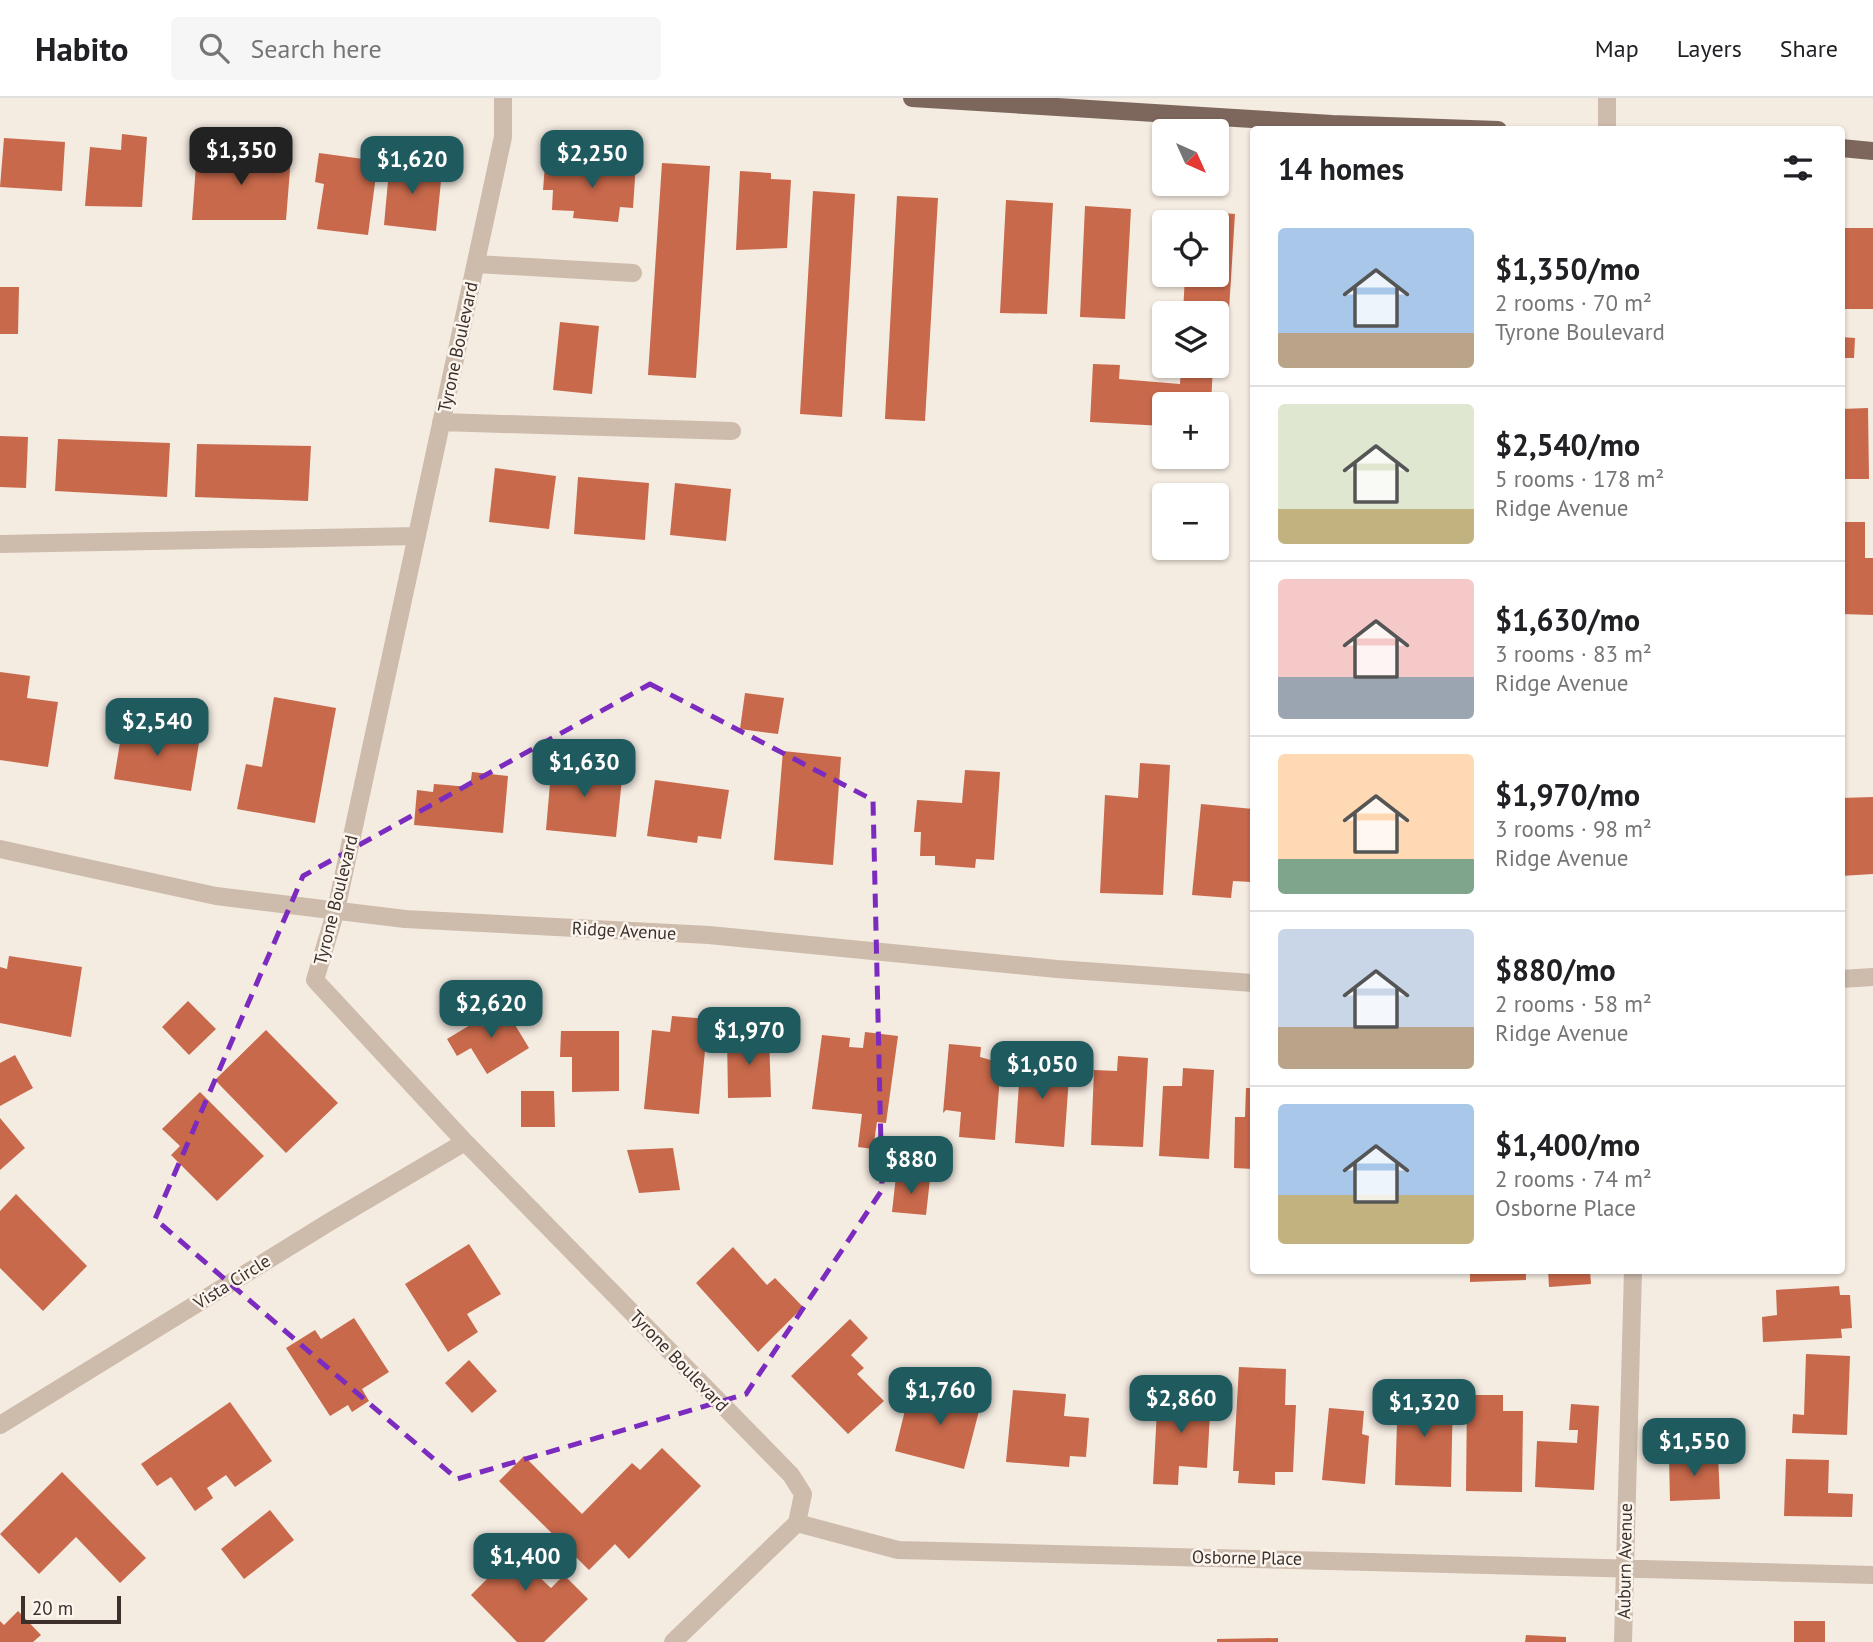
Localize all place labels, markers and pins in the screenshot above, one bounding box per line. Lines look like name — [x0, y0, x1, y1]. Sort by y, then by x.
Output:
pin: $1,350 — [184, 127, 298, 187]
pin: $2,250 — [535, 130, 649, 190]
pin: $1,620 — [355, 136, 469, 196]
pin: $2,540 — [100, 698, 214, 758]
pin: $1,630 — [527, 740, 641, 799]
pin: $2,620 — [434, 981, 548, 1040]
pin: $1,970 — [692, 1007, 806, 1067]
pin: $1,050 — [985, 1042, 1099, 1101]
pin: $880 — [870, 1136, 952, 1196]
pin: $1,760 — [883, 1368, 997, 1427]
pin: $2,860 — [1124, 1376, 1238, 1435]
pin: $1,320 — [1367, 1380, 1481, 1439]
pin: $1,550 — [1637, 1418, 1751, 1478]
pin: $1,400 — [468, 1534, 582, 1593]

